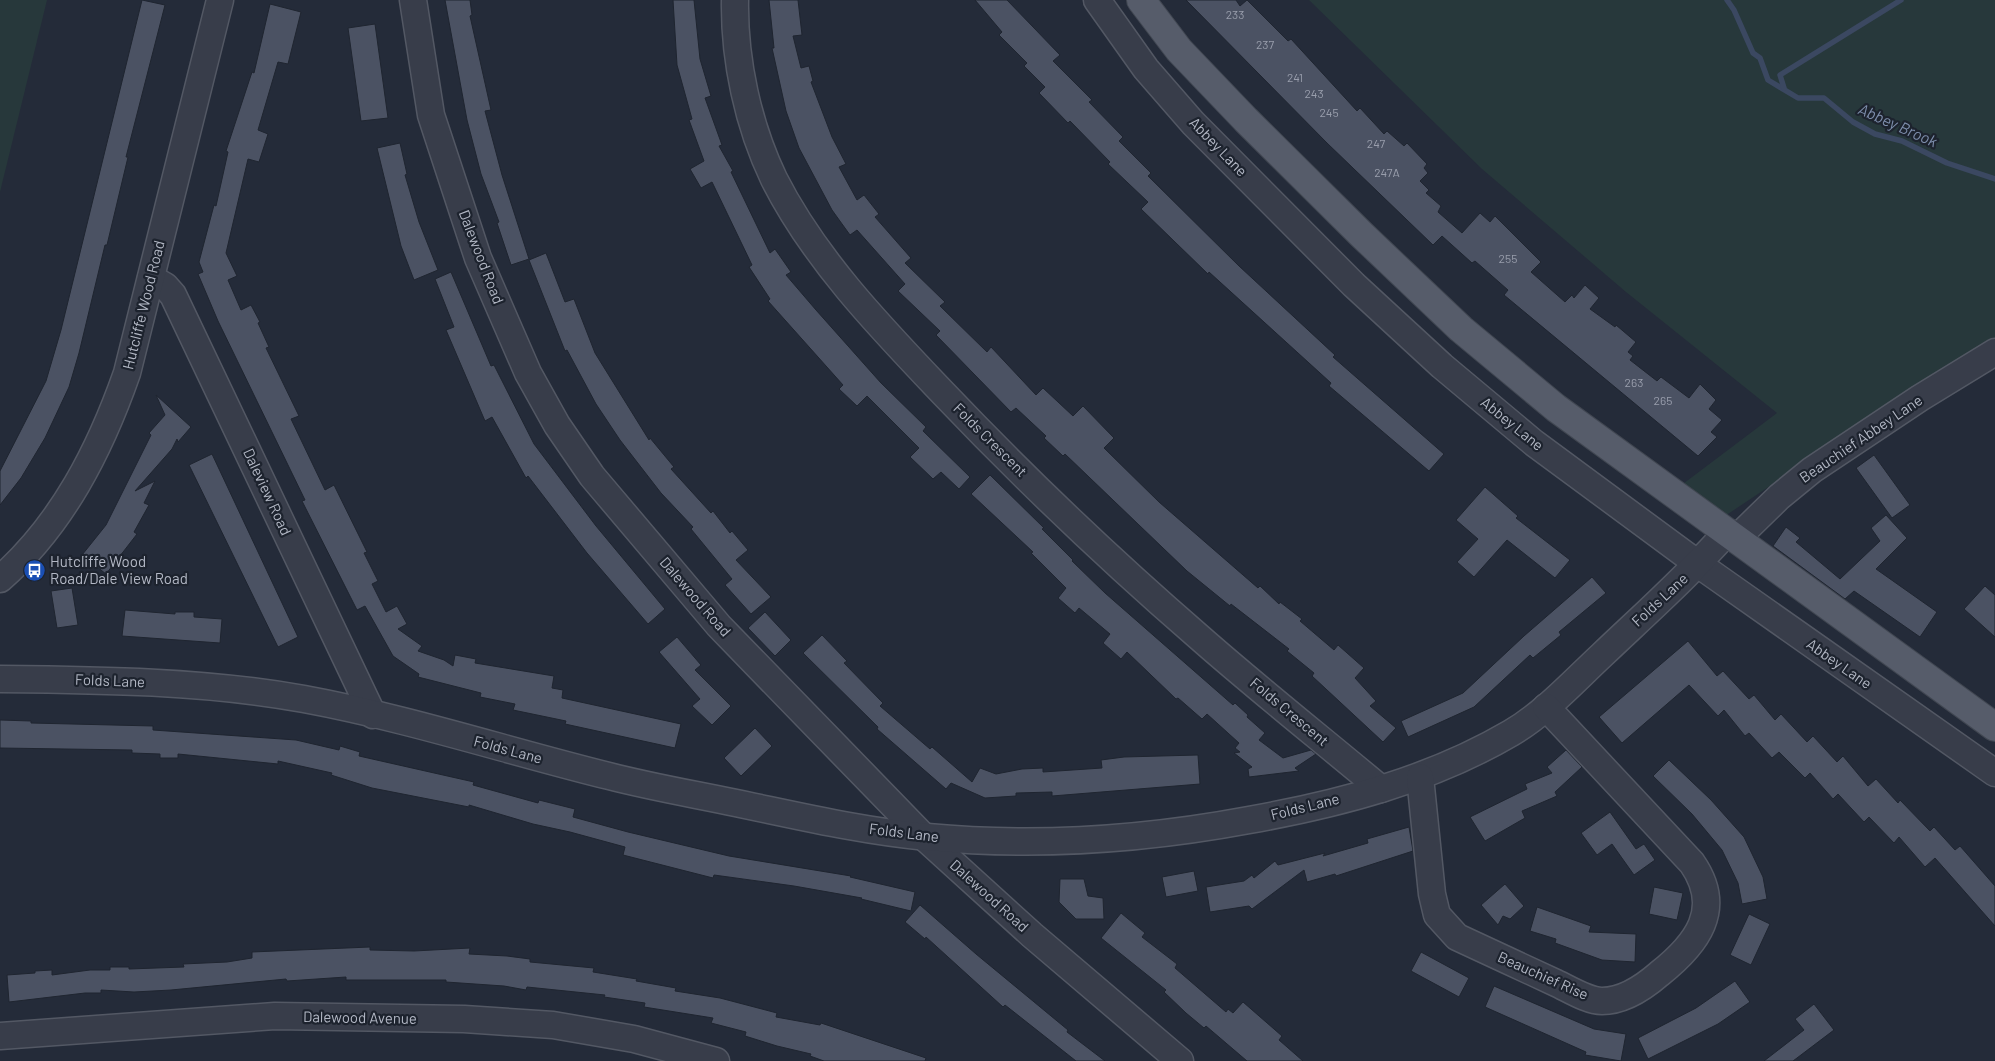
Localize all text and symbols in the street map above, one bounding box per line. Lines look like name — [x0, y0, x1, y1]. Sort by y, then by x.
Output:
house number: 233 — [1226, 7, 1244, 21]
house number: 237 — [1256, 37, 1274, 51]
house number: 241 — [1287, 70, 1303, 84]
house number: 243 — [1304, 86, 1324, 100]
water label: Abbey Brook — [1856, 99, 1941, 151]
house number: 245 — [1319, 105, 1339, 119]
street label: Abbey Lane — [1186, 113, 1251, 180]
house number: 247 — [1367, 136, 1385, 150]
house number: 247A — [1374, 165, 1400, 179]
street label: Dalewood Road — [456, 207, 508, 306]
street label: Hutcliffe Wood Road — [118, 238, 168, 371]
house number: 255 — [1499, 251, 1517, 265]
house number: 263 — [1625, 375, 1643, 389]
street label: Beauchief Abbey Lane — [1796, 390, 1925, 486]
street label: Abbey Lane — [1478, 393, 1548, 454]
house number: 265 — [1654, 393, 1672, 407]
street label: Folds Crescent — [950, 399, 1031, 480]
street label: Daleview Road — [240, 445, 296, 538]
place label: Hutcliffe Wood Road/Dale View Road — [50, 552, 188, 587]
street label: Dalewood Road — [656, 553, 735, 640]
bus stop icon: Hutcliffe Wood Road/Dale View Road — [22, 559, 46, 583]
street label: Folds Lane — [1628, 569, 1691, 630]
street label: Abbey Lane — [1804, 634, 1876, 692]
street label: Folds Lane — [75, 670, 145, 690]
street label: Folds Crescent — [1247, 673, 1333, 749]
street label: Folds Lane — [472, 731, 544, 767]
street label: Folds Lane — [1269, 789, 1341, 823]
street label: Folds Lane — [868, 819, 940, 845]
street label: Dalewood Road — [947, 855, 1033, 935]
street label: Beauchief Rise — [1495, 947, 1591, 1003]
street label: Dalewood Avenue — [303, 1007, 417, 1027]

